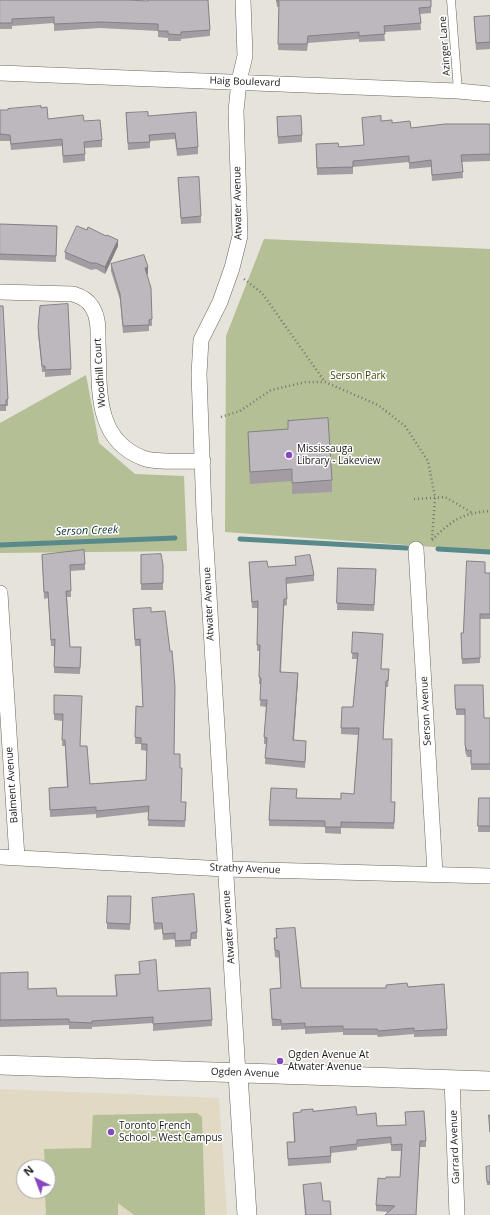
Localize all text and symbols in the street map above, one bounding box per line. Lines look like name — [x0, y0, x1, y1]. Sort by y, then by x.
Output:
street label: Azinger Lane — [437, 16, 453, 76]
street label: Haig Boulevard — [209, 75, 281, 89]
street label: Atwater Avenue — [231, 166, 245, 240]
street label: Woodhill Court — [92, 338, 108, 408]
park label: Serson Park — [330, 370, 386, 382]
place label: Mississauga Library - Lakeview — [297, 443, 381, 466]
marker: Mississauga Library - Lakeview — [284, 450, 294, 460]
water label: Serson Creek — [55, 523, 119, 539]
street label: Atwater Avenue — [201, 567, 217, 641]
street label: Serson Avenue — [418, 676, 434, 746]
street label: Balment Avenue — [3, 746, 21, 824]
street label: Strathy Avenue — [209, 862, 281, 876]
street label: Atwater Avenue — [220, 890, 238, 964]
place label: Ogden Avenue At Atwater Avenue — [288, 1049, 369, 1072]
marker: Ogden Avenue At Atwater Avenue — [275, 1056, 285, 1066]
street label: Ogden Avenue — [211, 1066, 279, 1080]
street label: Garrard Avenue — [448, 1110, 462, 1184]
place label: Toronto French School - West Campus — [119, 1120, 222, 1144]
marker: Toronto French School - West Campus — [106, 1127, 116, 1137]
north arrow — [16, 1159, 56, 1199]
text: N — [20, 1162, 37, 1179]

